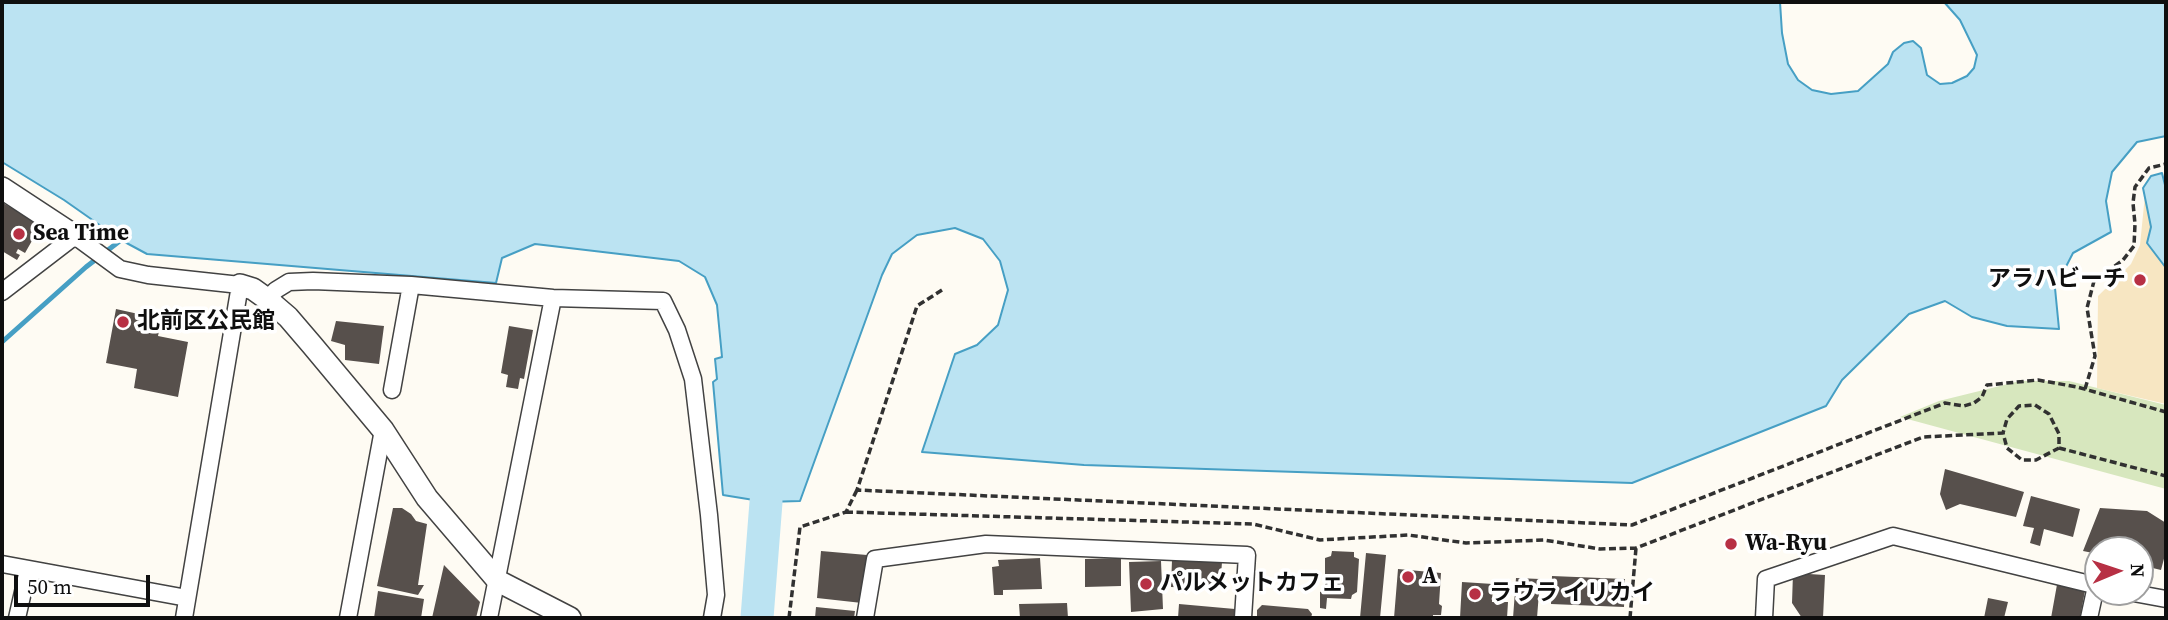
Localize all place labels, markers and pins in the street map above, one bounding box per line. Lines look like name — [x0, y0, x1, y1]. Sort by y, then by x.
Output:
place label: Sea Time — [33, 220, 129, 248]
marker: Sea Time — [11, 226, 27, 242]
place label: アラハビーチ — [1988, 266, 2126, 294]
marker: アラハビーチ — [2132, 272, 2148, 288]
place label: 北前区公民館 — [137, 308, 275, 336]
marker: 北前区公民館 — [115, 314, 131, 330]
place label: Wa-Ryu — [1745, 530, 1827, 558]
marker: Wa-Ryu — [1723, 536, 1739, 552]
place label: A — [1422, 563, 1438, 591]
marker: A — [1400, 569, 1416, 585]
place label: パルメットカフェ — [1160, 570, 1344, 598]
marker: パルメットカフェ — [1138, 576, 1154, 592]
place label: ラウラ イリカイ — [1489, 580, 1655, 608]
marker: ラウラ イリカイ — [1467, 586, 1483, 602]

